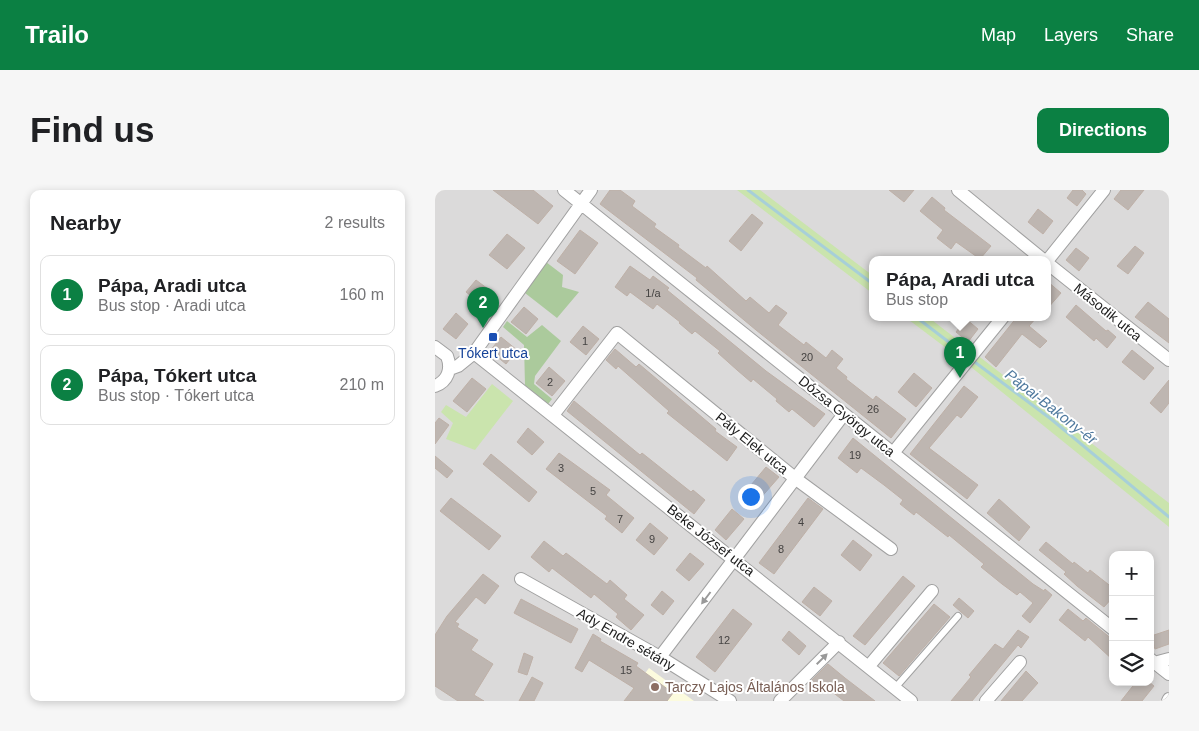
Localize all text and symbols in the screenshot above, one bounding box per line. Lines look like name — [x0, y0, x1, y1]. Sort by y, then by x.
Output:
text: Trailo — [25, 21, 89, 48]
text: Map — [981, 25, 1016, 45]
text: Layers — [1044, 25, 1098, 45]
text: Share — [1126, 25, 1174, 45]
button: Directions — [1037, 108, 1169, 153]
text: Find us — [30, 110, 154, 149]
text: Nearby — [50, 211, 121, 234]
text: 2 results — [325, 214, 385, 231]
popup — [869, 256, 1051, 321]
text: Pápa, Aradi utca — [886, 269, 1034, 290]
text: Pápa, Aradi utca — [98, 275, 246, 296]
street label: Második utca — [1071, 280, 1145, 344]
text: 1 — [63, 286, 71, 303]
text: 160 m — [340, 286, 384, 303]
pin: 2 — [467, 287, 499, 328]
house number: 1/a — [645, 287, 662, 299]
text: Bus stop — [886, 291, 948, 308]
text: Bus stop · Aradi utca — [98, 297, 246, 314]
marker: Tókert utca — [487, 331, 499, 343]
house number: 1 — [582, 335, 588, 347]
pin: 1 — [944, 337, 976, 378]
place label: Tókert utca — [458, 345, 528, 361]
house number: 20 — [801, 351, 813, 363]
text: Pápa, Tókert utca — [98, 365, 256, 386]
water label: Pápai-Bakony-ér — [1002, 366, 1101, 448]
street label: Dózsa György utca — [796, 372, 898, 460]
text: 2 — [63, 376, 71, 393]
text: 210 m — [340, 376, 384, 393]
house number: 2 — [547, 376, 553, 388]
text: Bus stop · Tókert utca — [98, 387, 254, 404]
house number: 26 — [867, 403, 879, 415]
street label: Pály Elek utca — [712, 409, 792, 477]
house number: 19 — [849, 449, 861, 461]
house number: 3 — [558, 462, 564, 474]
your location — [738, 484, 764, 510]
house number: 5 — [590, 485, 596, 497]
street label: Beke József utca — [664, 501, 758, 579]
house number: 7 — [617, 513, 623, 525]
house number: 4 — [798, 516, 804, 528]
house number: 9 — [649, 533, 655, 545]
house number: 8 — [778, 543, 784, 555]
map controls — [1109, 551, 1154, 686]
button: + — [1109, 551, 1154, 596]
one-way arrow — [700, 591, 711, 604]
button: − — [1109, 596, 1154, 641]
street label: Ady Endre sétány — [574, 604, 678, 674]
house number: 12 — [718, 634, 730, 646]
button: layers — [1109, 641, 1154, 686]
one-way arrow — [816, 654, 828, 666]
house number: 15 — [620, 664, 632, 676]
place label: Tarczy Lajos Általános Iskola — [665, 679, 845, 695]
marker: Tarczy Lajos Általános Iskola — [649, 681, 661, 693]

